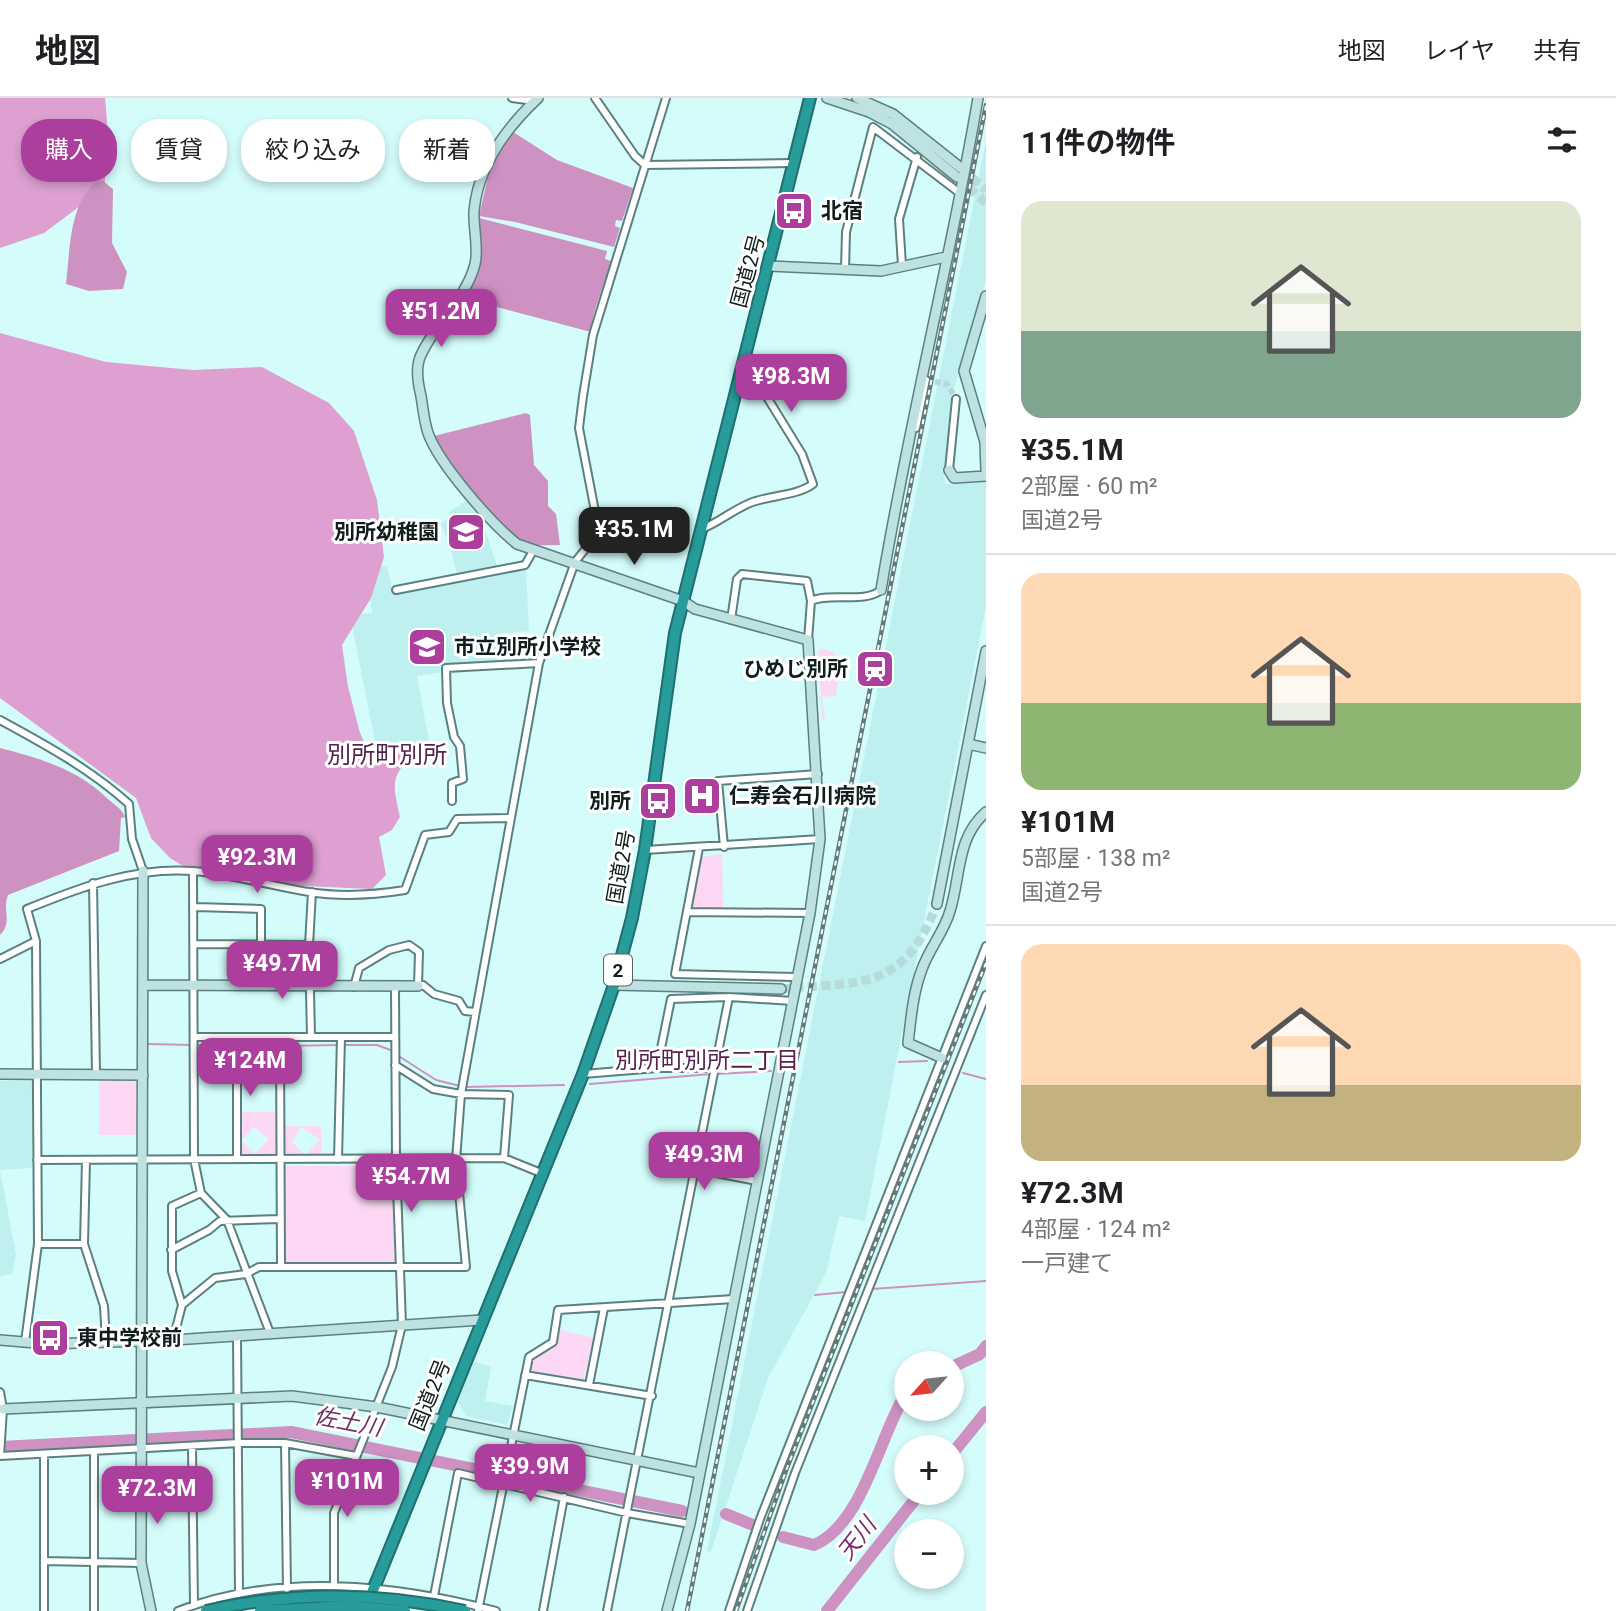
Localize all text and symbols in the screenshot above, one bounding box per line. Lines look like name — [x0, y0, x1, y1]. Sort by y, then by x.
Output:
text: 地図 — [35, 31, 101, 70]
text: 地図 — [1338, 37, 1386, 65]
text: レイヤ — [1424, 37, 1495, 65]
text: 共有 — [1533, 37, 1581, 65]
chip: 購入 — [21, 119, 117, 182]
chip: 賃貸 — [131, 119, 227, 182]
chip: 絞り込み — [241, 119, 385, 182]
chip: 新着 — [399, 119, 495, 182]
icon: filters — [1543, 121, 1581, 159]
text: 11件の物件 — [1021, 125, 1175, 160]
bus stop icon: 北宿 — [773, 190, 815, 232]
place label: 北宿 — [821, 199, 863, 223]
street label: 国道2号 — [727, 232, 769, 310]
icon: home — [1238, 246, 1364, 372]
pin: ¥51.2M — [384, 289, 498, 349]
text: ¥51.2M — [402, 298, 480, 325]
pin: ¥98.3M — [734, 354, 848, 414]
text: ¥98.3M — [752, 363, 830, 390]
text: ¥35.1M — [1021, 432, 1124, 467]
text: 2部屋 · 60 m² — [1021, 473, 1158, 500]
text: 国道2号 — [1021, 507, 1103, 534]
pin: ¥35.1M — [577, 508, 691, 567]
school or university icon: 別所幼稚園 — [445, 511, 487, 553]
text: ¥35.1M — [595, 516, 673, 543]
place label: 別所幼稚園 — [334, 520, 439, 544]
icon: home — [1238, 618, 1364, 744]
school or university icon: 市立別所小学校 — [406, 626, 448, 668]
place label: 市立別所小学校 — [454, 635, 601, 659]
station icon: ひめじ別所 — [854, 648, 896, 690]
place label: ひめじ別所 — [743, 657, 848, 681]
district label: 別所町別所 — [327, 741, 447, 769]
hospital icon: 仁寿会石川病院 — [681, 775, 723, 817]
bus stop icon: 別所 — [637, 780, 679, 822]
place label: 仁寿会石川病院 — [729, 784, 876, 808]
place label: 別所 — [589, 789, 631, 813]
text: ¥101M — [1021, 804, 1115, 839]
street label: 国道2号 — [603, 828, 639, 906]
pin: ¥92.3M — [200, 836, 314, 895]
text: ¥92.3M — [218, 844, 296, 871]
text: 5部屋 · 138 m² — [1021, 845, 1170, 872]
text: 国道2号 — [1021, 879, 1103, 906]
pin: ¥49.7M — [225, 942, 339, 1001]
text: ¥49.7M — [243, 950, 321, 977]
road number: 2 — [604, 954, 632, 986]
icon: home — [1238, 989, 1364, 1115]
pin: ¥124M — [201, 1038, 299, 1098]
text: ¥124M — [214, 1047, 286, 1074]
district label: 別所町別所二丁目 — [615, 1047, 799, 1074]
pin: ¥49.3M — [647, 1132, 761, 1192]
text: ¥49.3M — [665, 1141, 743, 1168]
pin: ¥54.7M — [354, 1154, 468, 1214]
text: ¥54.7M — [372, 1163, 450, 1190]
text: ¥72.3M — [1021, 1175, 1124, 1210]
text: 4部屋 · 124 m² — [1021, 1216, 1170, 1243]
text: 一戸建て — [1021, 1250, 1113, 1277]
bus stop icon: 東中学校前 — [29, 1317, 71, 1359]
place label: 東中学校前 — [77, 1326, 182, 1350]
north arrow — [894, 1351, 964, 1421]
map controls — [894, 1351, 964, 1589]
street label: 国道2号 — [405, 1356, 455, 1434]
water label: 佐土川 — [312, 1402, 387, 1442]
button: + — [894, 1435, 964, 1505]
pin: ¥39.9M — [473, 1444, 587, 1504]
text: ¥39.9M — [491, 1453, 569, 1480]
pin: ¥101M — [298, 1460, 396, 1519]
pin: ¥72.3M — [100, 1466, 214, 1526]
text: ¥101M — [311, 1468, 383, 1495]
text: ¥72.3M — [118, 1475, 196, 1502]
water label: 天川 — [832, 1510, 884, 1565]
button: − — [894, 1519, 964, 1589]

